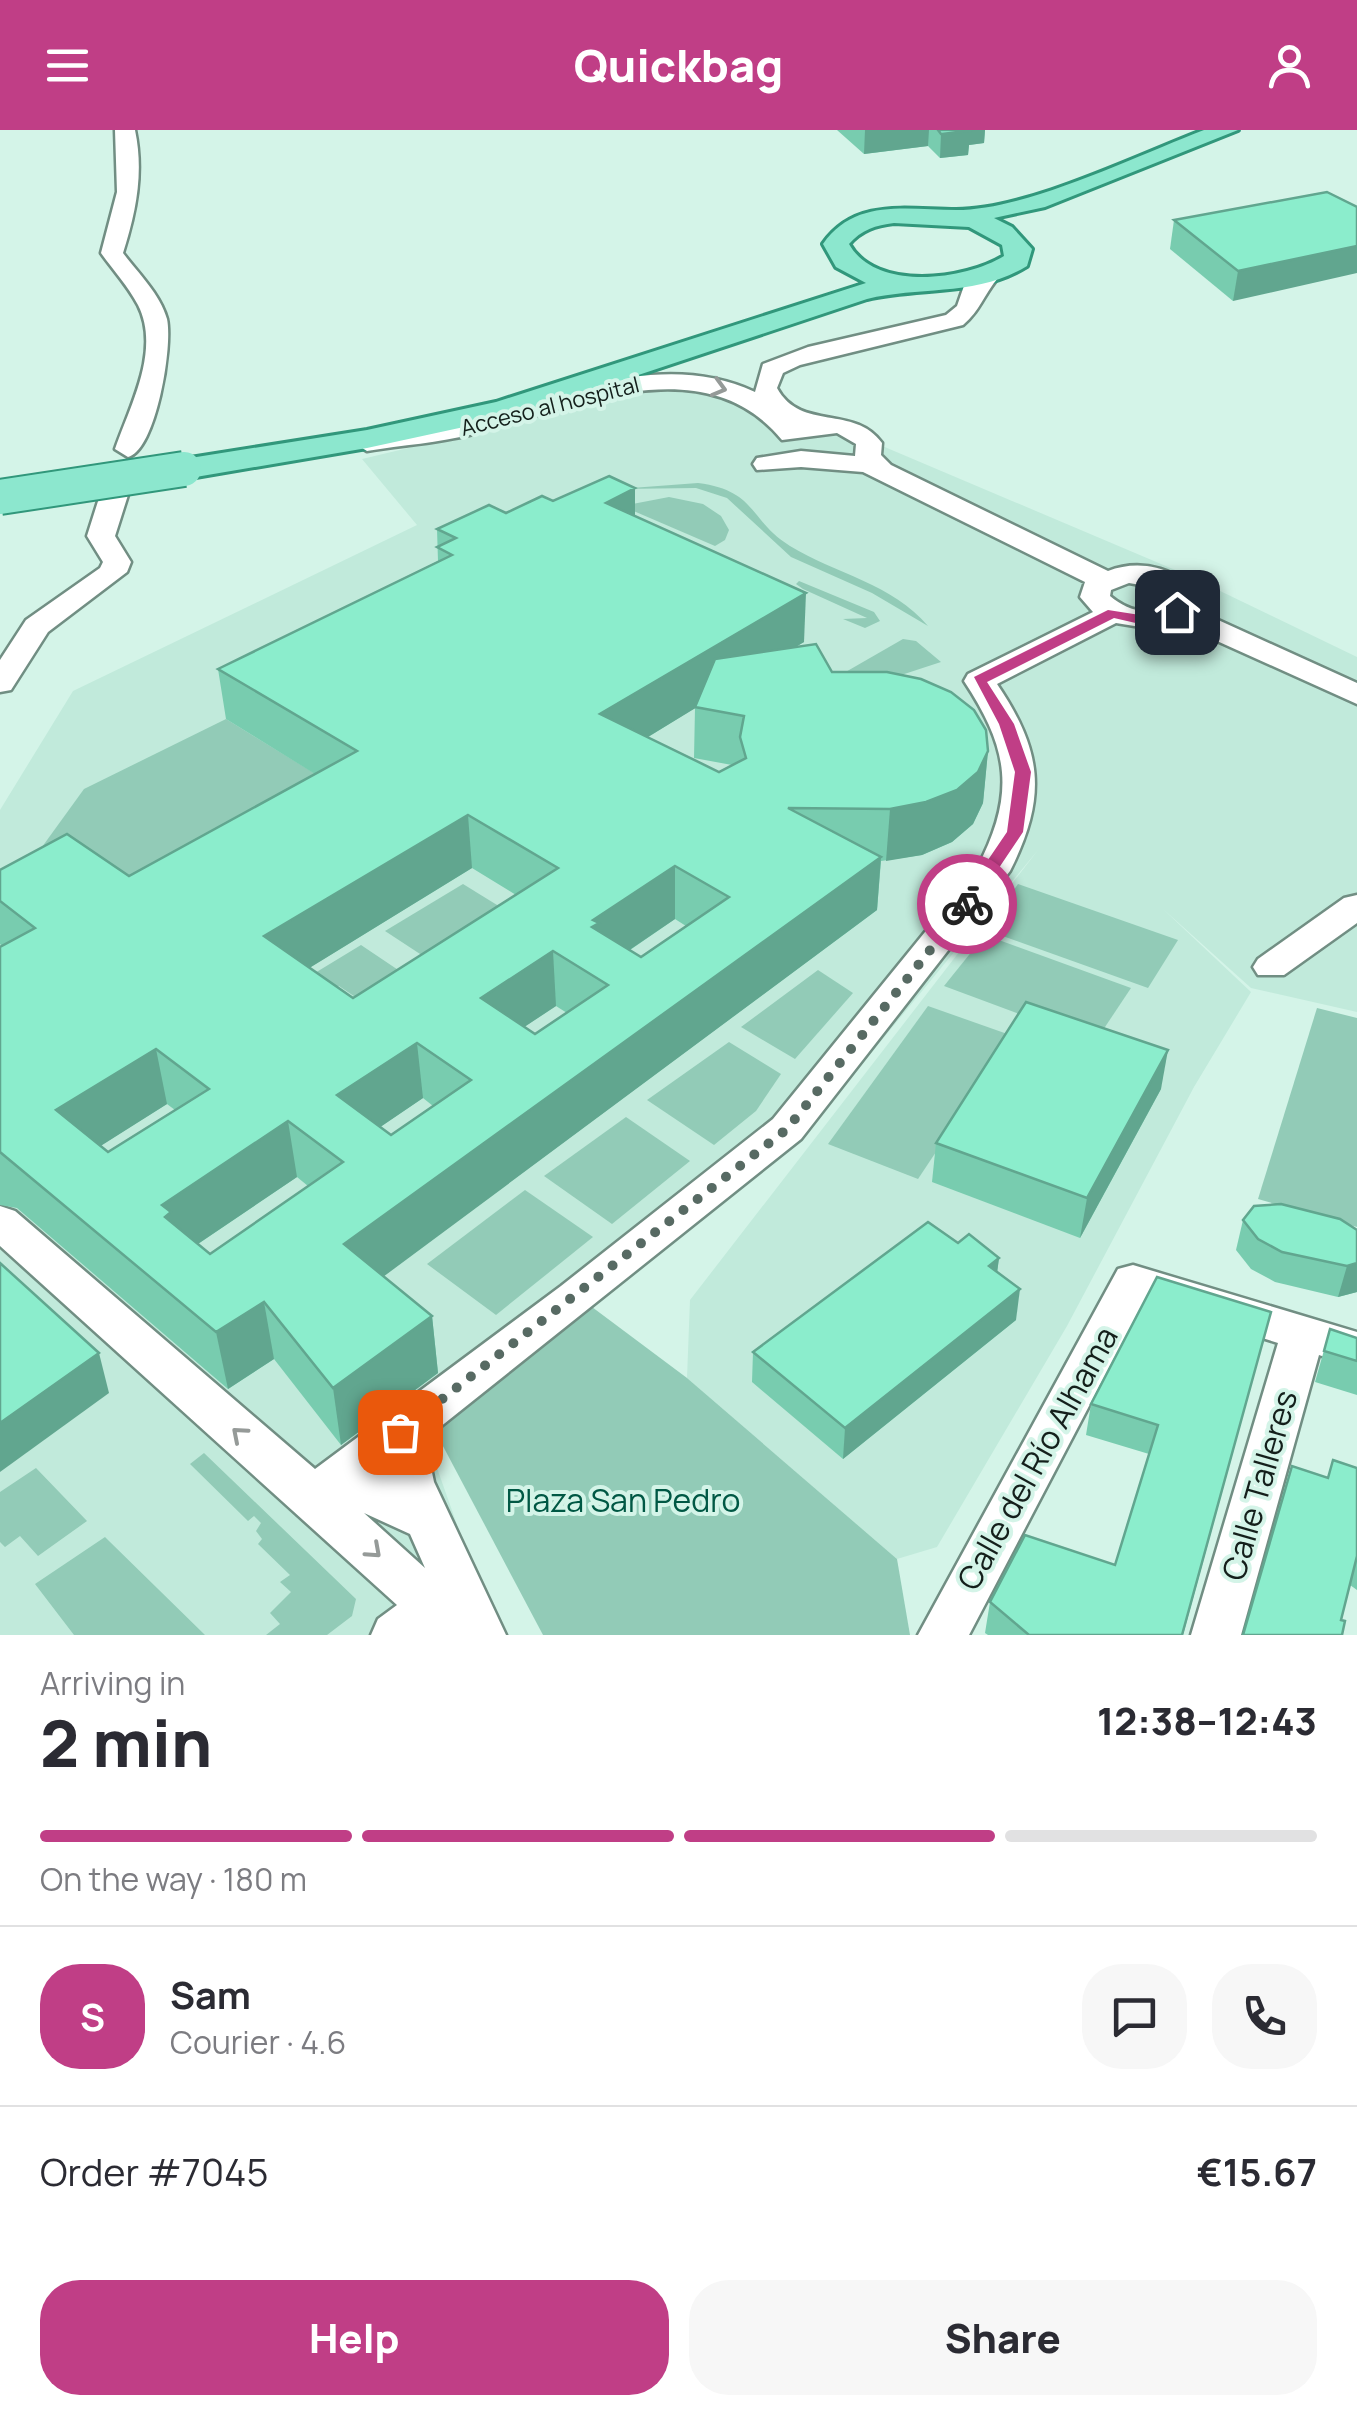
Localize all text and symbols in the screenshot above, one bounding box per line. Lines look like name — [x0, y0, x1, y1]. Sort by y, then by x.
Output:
text: Quickbag — [574, 34, 783, 96]
icon: menu — [40, 38, 95, 93]
icon: person — [1262, 38, 1317, 93]
street label: Acceso al hospital — [458, 369, 642, 443]
one-way arrow — [710, 376, 727, 397]
pin — [1135, 570, 1220, 655]
icon: home — [1150, 585, 1205, 640]
courier — [917, 854, 1017, 954]
icon: bike — [940, 877, 995, 932]
street label: Calle del Río Alhama — [946, 1318, 1128, 1598]
street label: Calle Talleres — [1211, 1385, 1307, 1585]
pin — [358, 1390, 443, 1475]
icon: bag — [373, 1405, 428, 1460]
one-way arrow — [233, 1427, 251, 1445]
park label: Plaza San Pedro — [506, 1478, 740, 1522]
one-way arrow — [362, 1539, 381, 1557]
text: Arriving in — [40, 1661, 185, 1705]
text: 12:38–12:43 — [1097, 1694, 1317, 1746]
text: 2 min — [40, 1698, 212, 1787]
text: On the way · 180 m — [40, 1857, 307, 1901]
button: chat — [1082, 1964, 1187, 2069]
button: phone — [1212, 1964, 1317, 2069]
text: Sam — [170, 1968, 251, 2020]
text: S — [80, 1990, 105, 2042]
text: Courier · 4.6 — [170, 2020, 346, 2064]
text: Order #7045 — [40, 2145, 268, 2197]
text: €15.67 — [1197, 2145, 1317, 2197]
button: Help — [40, 2280, 669, 2395]
button: Share — [689, 2280, 1317, 2395]

